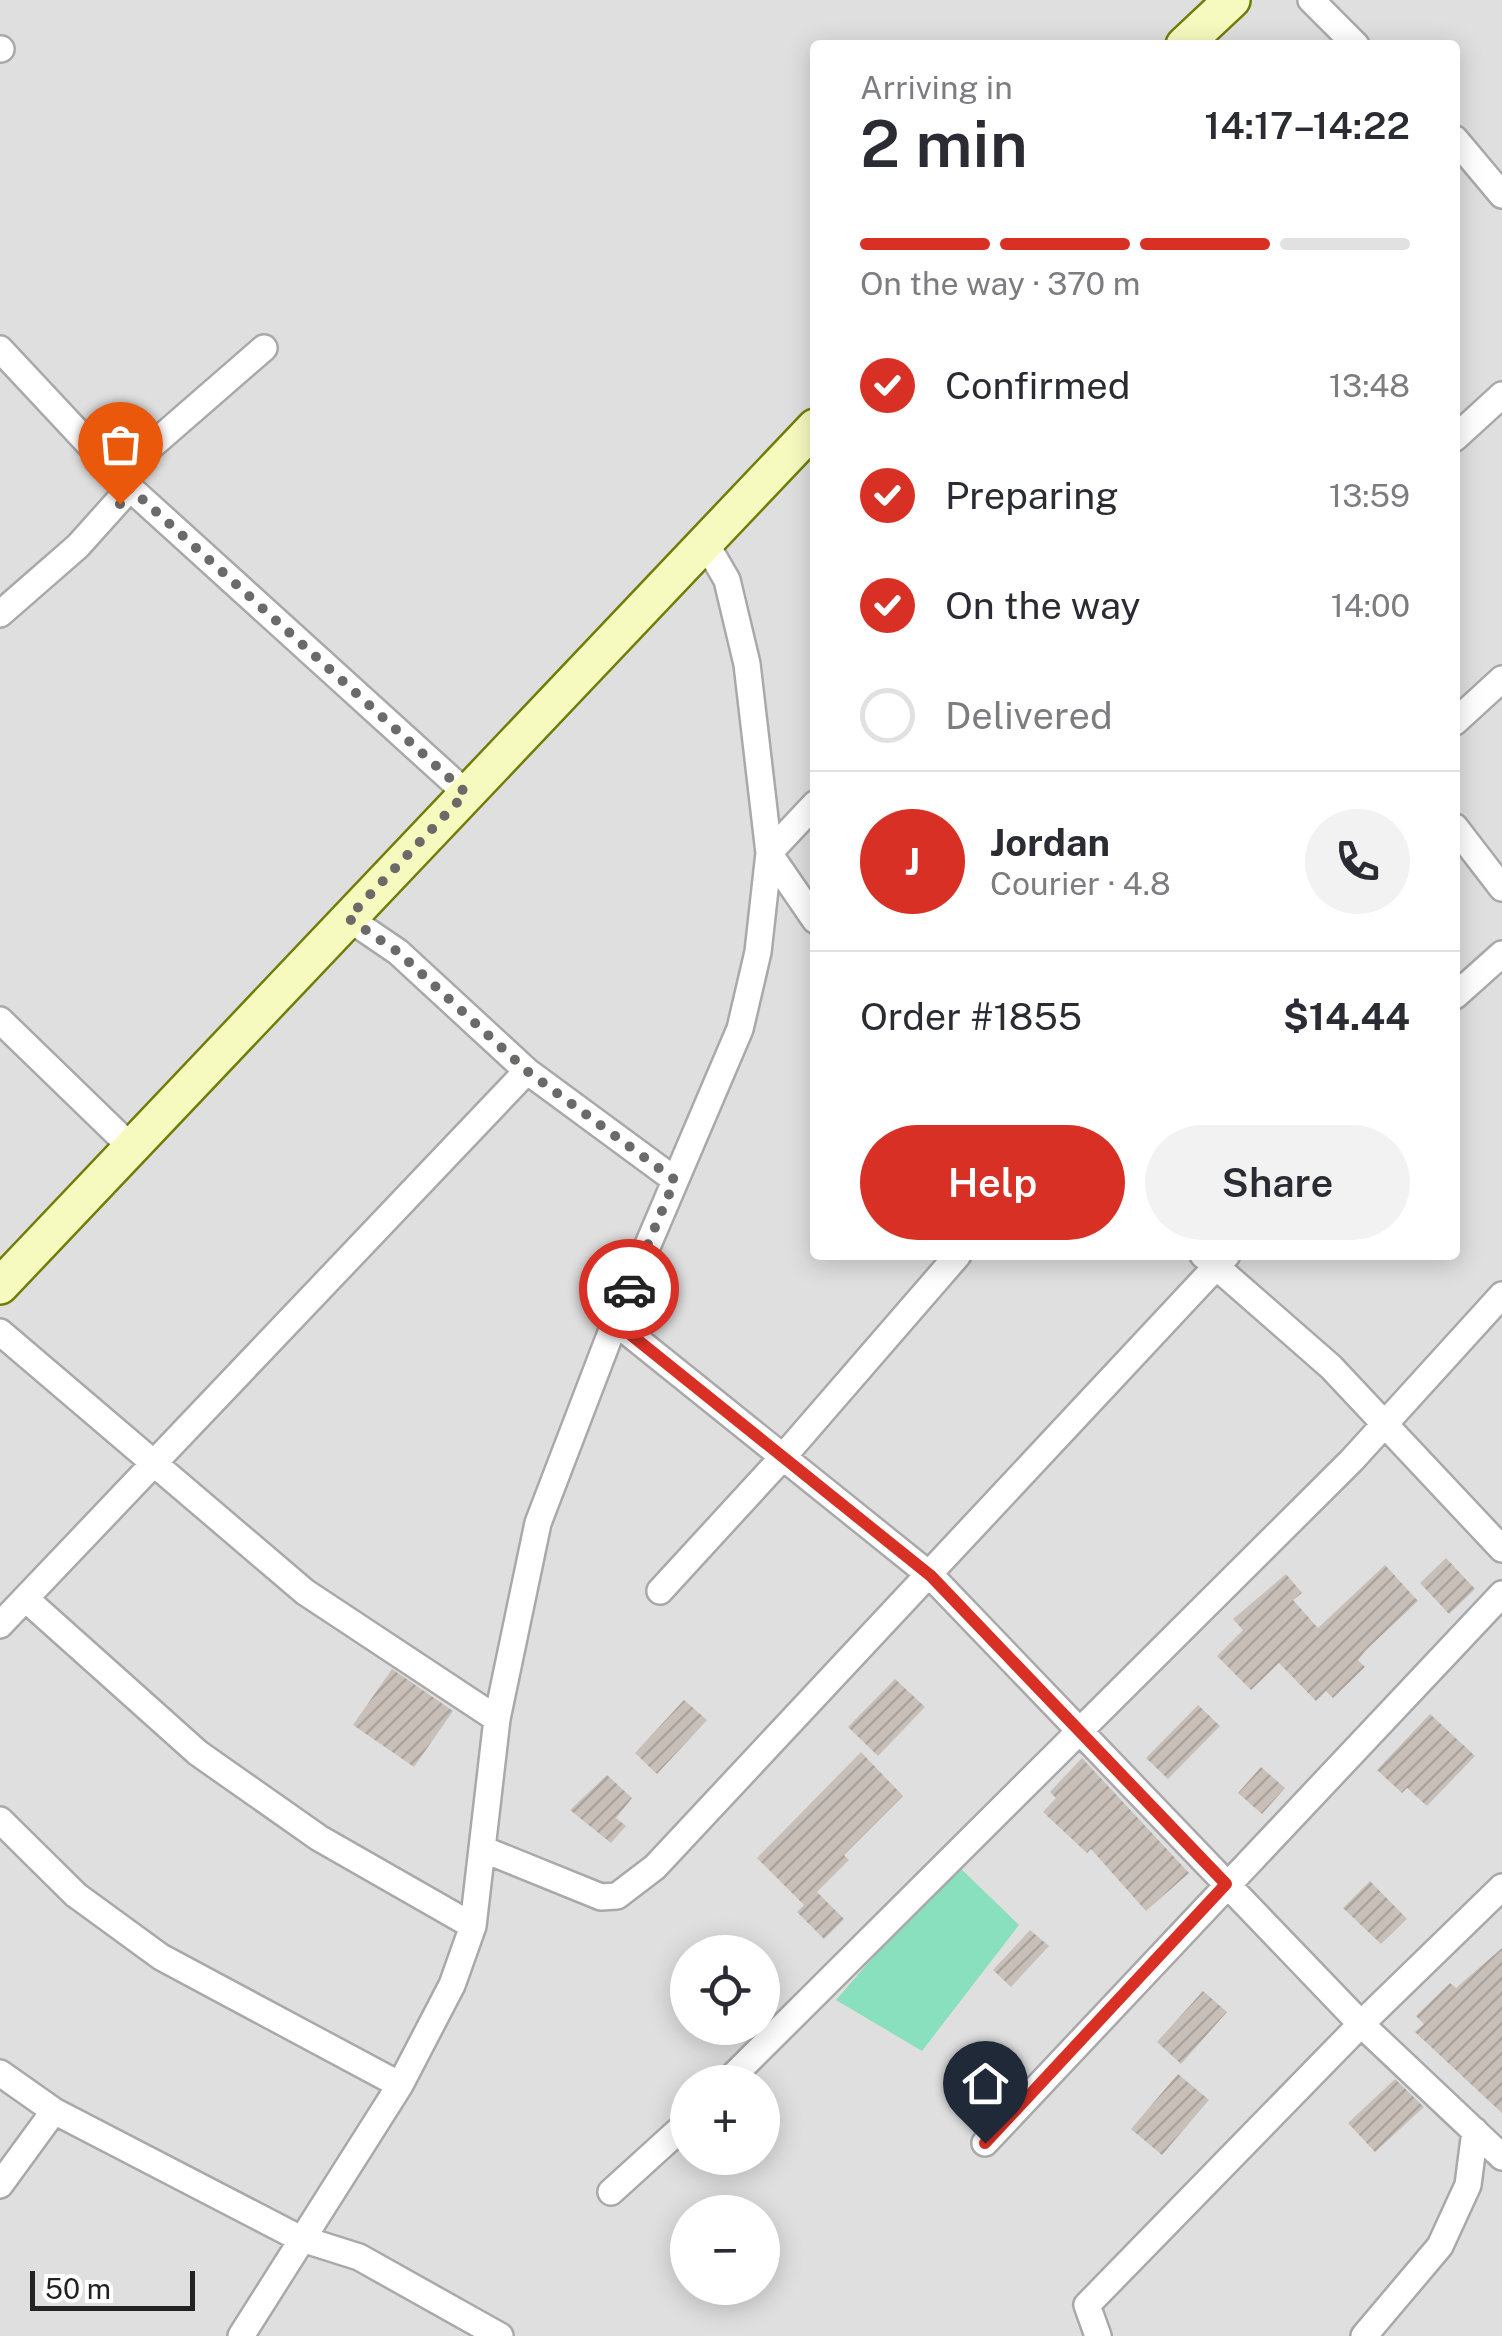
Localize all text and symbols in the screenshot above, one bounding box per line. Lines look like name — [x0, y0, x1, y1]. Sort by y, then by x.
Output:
text: Arriving in — [860, 69, 1013, 106]
text: 14:17–14:22 — [1204, 103, 1410, 148]
text: 2 min — [860, 105, 1028, 182]
text: On the way · 370 m — [860, 265, 1141, 302]
icon: check — [860, 358, 915, 413]
text: Confirmed — [945, 363, 1130, 408]
text: 13:48 — [1329, 367, 1410, 404]
pin — [78, 402, 163, 505]
icon: bag — [93, 417, 148, 472]
icon: check — [860, 468, 915, 523]
text: Preparing — [945, 473, 1119, 518]
text: 13:59 — [1329, 477, 1410, 514]
icon: check — [860, 578, 915, 633]
text: On the way — [945, 583, 1141, 628]
text: 14:00 — [1331, 587, 1410, 624]
text: Delivered — [945, 693, 1113, 738]
button: phone — [1305, 809, 1410, 914]
text: Jordan — [990, 820, 1110, 865]
text: J — [905, 839, 920, 884]
text: Courier · 4.8 — [990, 865, 1171, 902]
text: Order #1855 — [860, 994, 1082, 1039]
text: $14.44 — [1283, 994, 1410, 1039]
button: Help — [860, 1125, 1125, 1240]
button: Share — [1145, 1125, 1410, 1240]
courier — [579, 1239, 679, 1339]
icon: car — [602, 1262, 657, 1317]
map controls — [670, 1935, 780, 2305]
button: locate — [670, 1935, 780, 2045]
pin — [943, 2041, 1028, 2144]
icon: home — [958, 2056, 1013, 2111]
button: + — [670, 2065, 780, 2175]
button: − — [670, 2195, 780, 2305]
scale bar — [30, 2266, 195, 2310]
text: 50 m — [45, 2272, 111, 2305]

